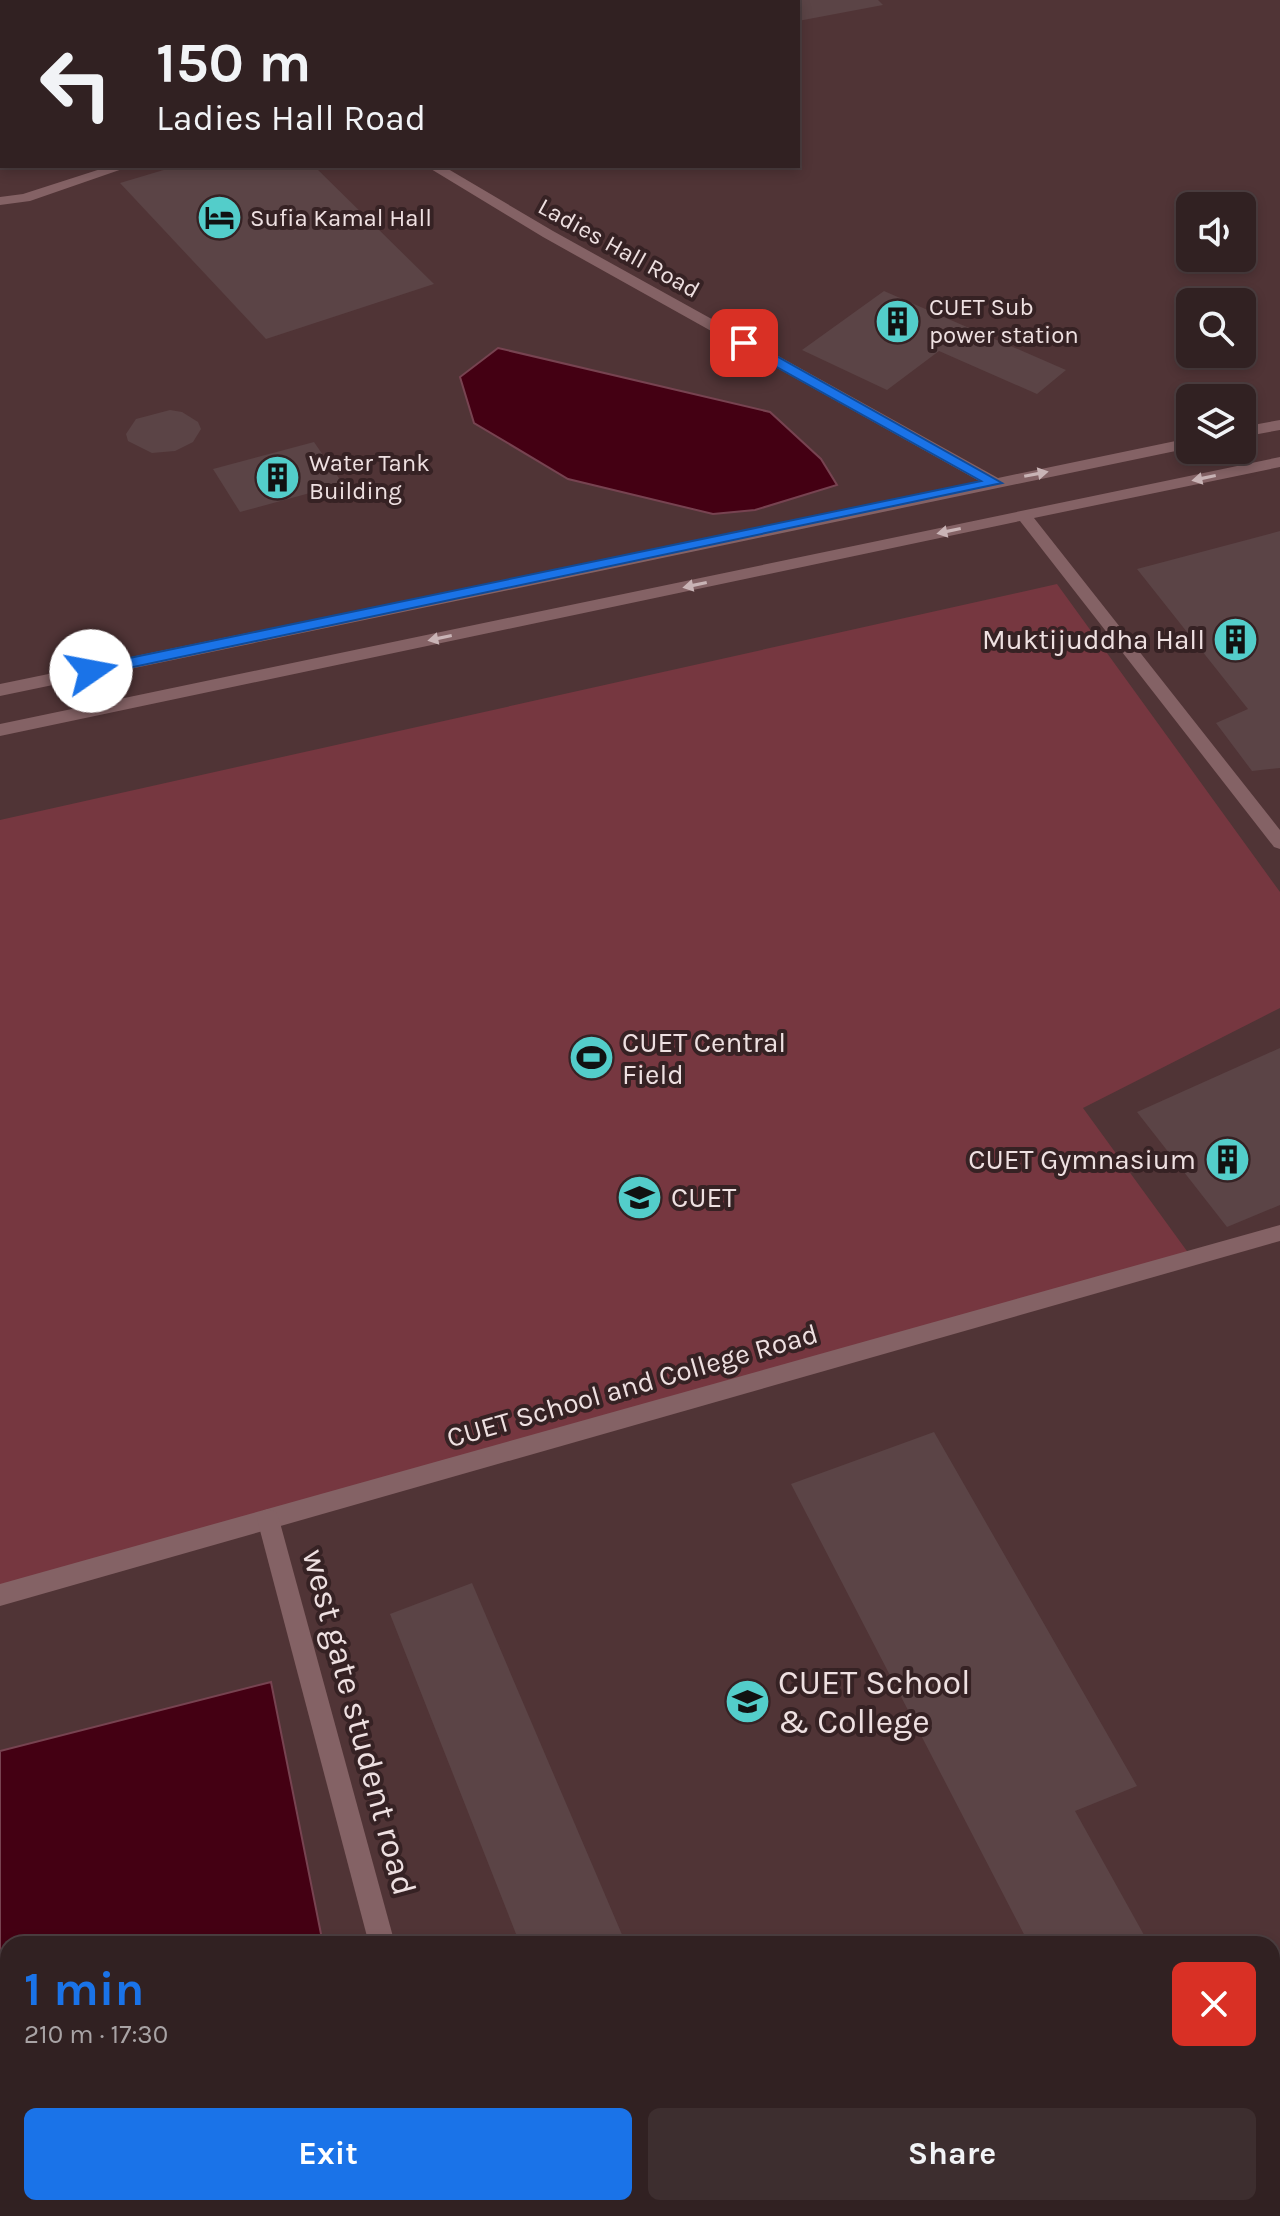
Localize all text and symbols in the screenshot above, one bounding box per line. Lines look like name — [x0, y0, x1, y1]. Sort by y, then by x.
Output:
text: 150 m — [156, 30, 311, 95]
icon: left — [24, 32, 128, 136]
text: Ladies Hall Road — [156, 97, 426, 139]
street label: Ladies Hall Road — [533, 192, 705, 304]
map controls — [1176, 192, 1256, 464]
button: sound — [1176, 192, 1256, 272]
hotel icon: Sufia Kamal Hall — [195, 194, 243, 242]
place label: Sufia Kamal Hall — [250, 204, 432, 232]
button: search — [1176, 288, 1256, 368]
place label: CUET Sub power station — [929, 293, 1079, 349]
building icon: CUET Sub power station — [874, 297, 922, 345]
pin — [710, 309, 778, 377]
icon: arrive — [722, 321, 766, 365]
button: layers — [1176, 384, 1256, 464]
place label: Water Tank Building — [309, 449, 430, 505]
building icon: Water Tank Building — [254, 453, 302, 501]
one-way arrow — [1024, 467, 1049, 480]
one-way arrow — [1191, 472, 1216, 485]
one-way arrow — [936, 526, 961, 538]
one-way arrow — [682, 579, 707, 591]
building icon: Muktijuddha Hall — [1212, 615, 1260, 663]
place label: Muktijuddha Hall — [982, 623, 1205, 656]
position arrow — [49, 629, 133, 713]
one-way arrow — [427, 632, 452, 645]
place label: CUET Central Field — [622, 1026, 786, 1091]
sports icon: CUET Central Field — [567, 1034, 615, 1082]
building icon: CUET Gymnasium — [1203, 1135, 1251, 1183]
place label: CUET Gymnasium — [968, 1143, 1196, 1176]
school or university icon: CUET — [616, 1173, 664, 1221]
place label: CUET — [671, 1181, 736, 1214]
street label: CUET School and College Road — [443, 1317, 822, 1454]
street label: west gate student road — [294, 1545, 425, 1900]
place label: CUET School & College — [778, 1663, 971, 1742]
school or university icon: CUET School & College — [723, 1678, 771, 1726]
text: 1 min — [24, 1961, 144, 2017]
button: close — [1172, 1962, 1256, 2046]
text: 210 m · 17:30 — [24, 2019, 168, 2050]
button: Exit — [24, 2108, 632, 2200]
button: Share — [648, 2108, 1256, 2200]

